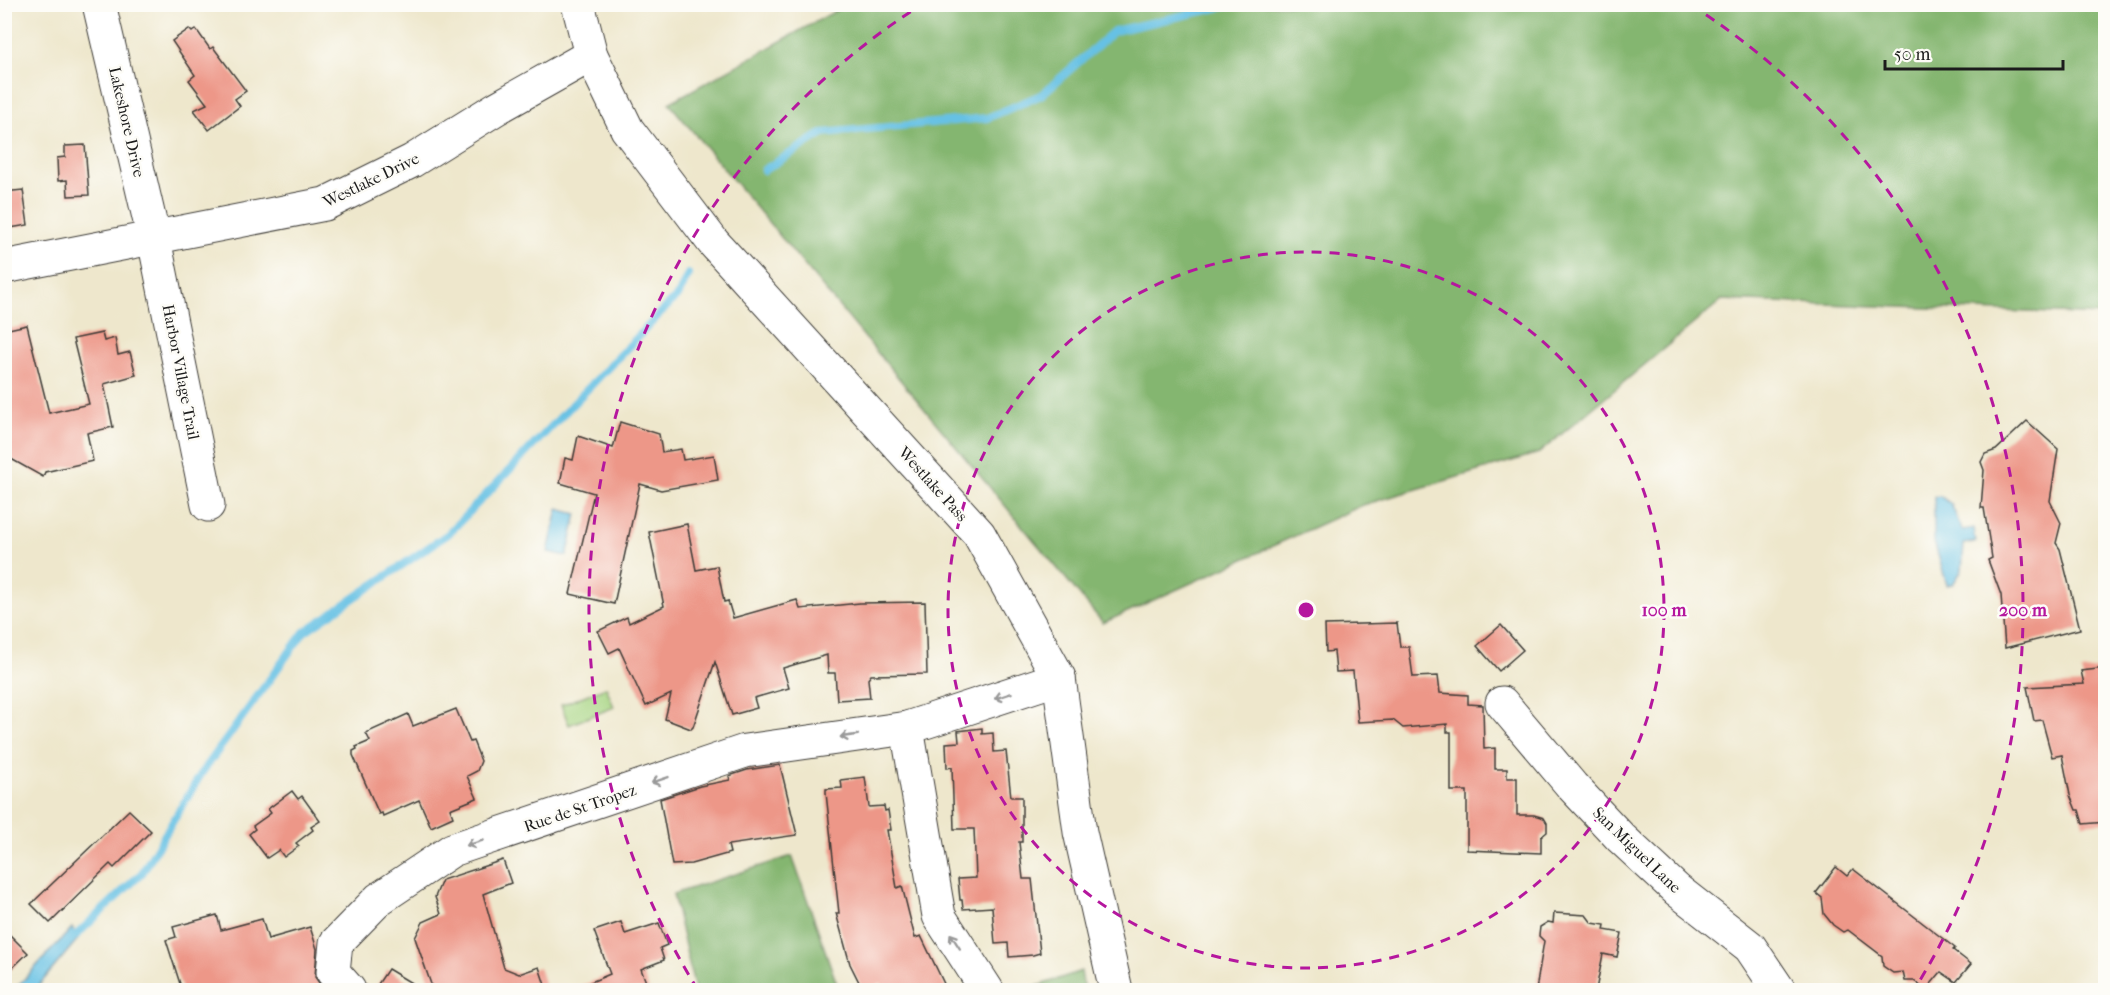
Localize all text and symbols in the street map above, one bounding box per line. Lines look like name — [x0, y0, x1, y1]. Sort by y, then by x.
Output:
scale bar — [1885, 33, 2064, 71]
text: 50 m — [1894, 44, 1931, 65]
street label: Lakeshore Drive — [105, 65, 149, 179]
street label: Westlake Drive — [319, 149, 422, 212]
street label: Harbor Village Trail — [159, 303, 204, 442]
street label: Westlake Pass — [894, 442, 972, 525]
centre of rings — [1296, 600, 1316, 620]
text: 100 m — [1641, 600, 1688, 621]
text: 200 m — [1999, 600, 2048, 621]
one-way arrow — [994, 692, 1013, 703]
one-way arrow — [839, 731, 859, 742]
one-way arrow — [651, 776, 670, 787]
street label: Rue de St Tropez — [521, 780, 639, 836]
street label: San Miguel Lane — [1589, 803, 1685, 897]
one-way arrow — [466, 838, 485, 849]
one-way arrow — [949, 934, 961, 950]

